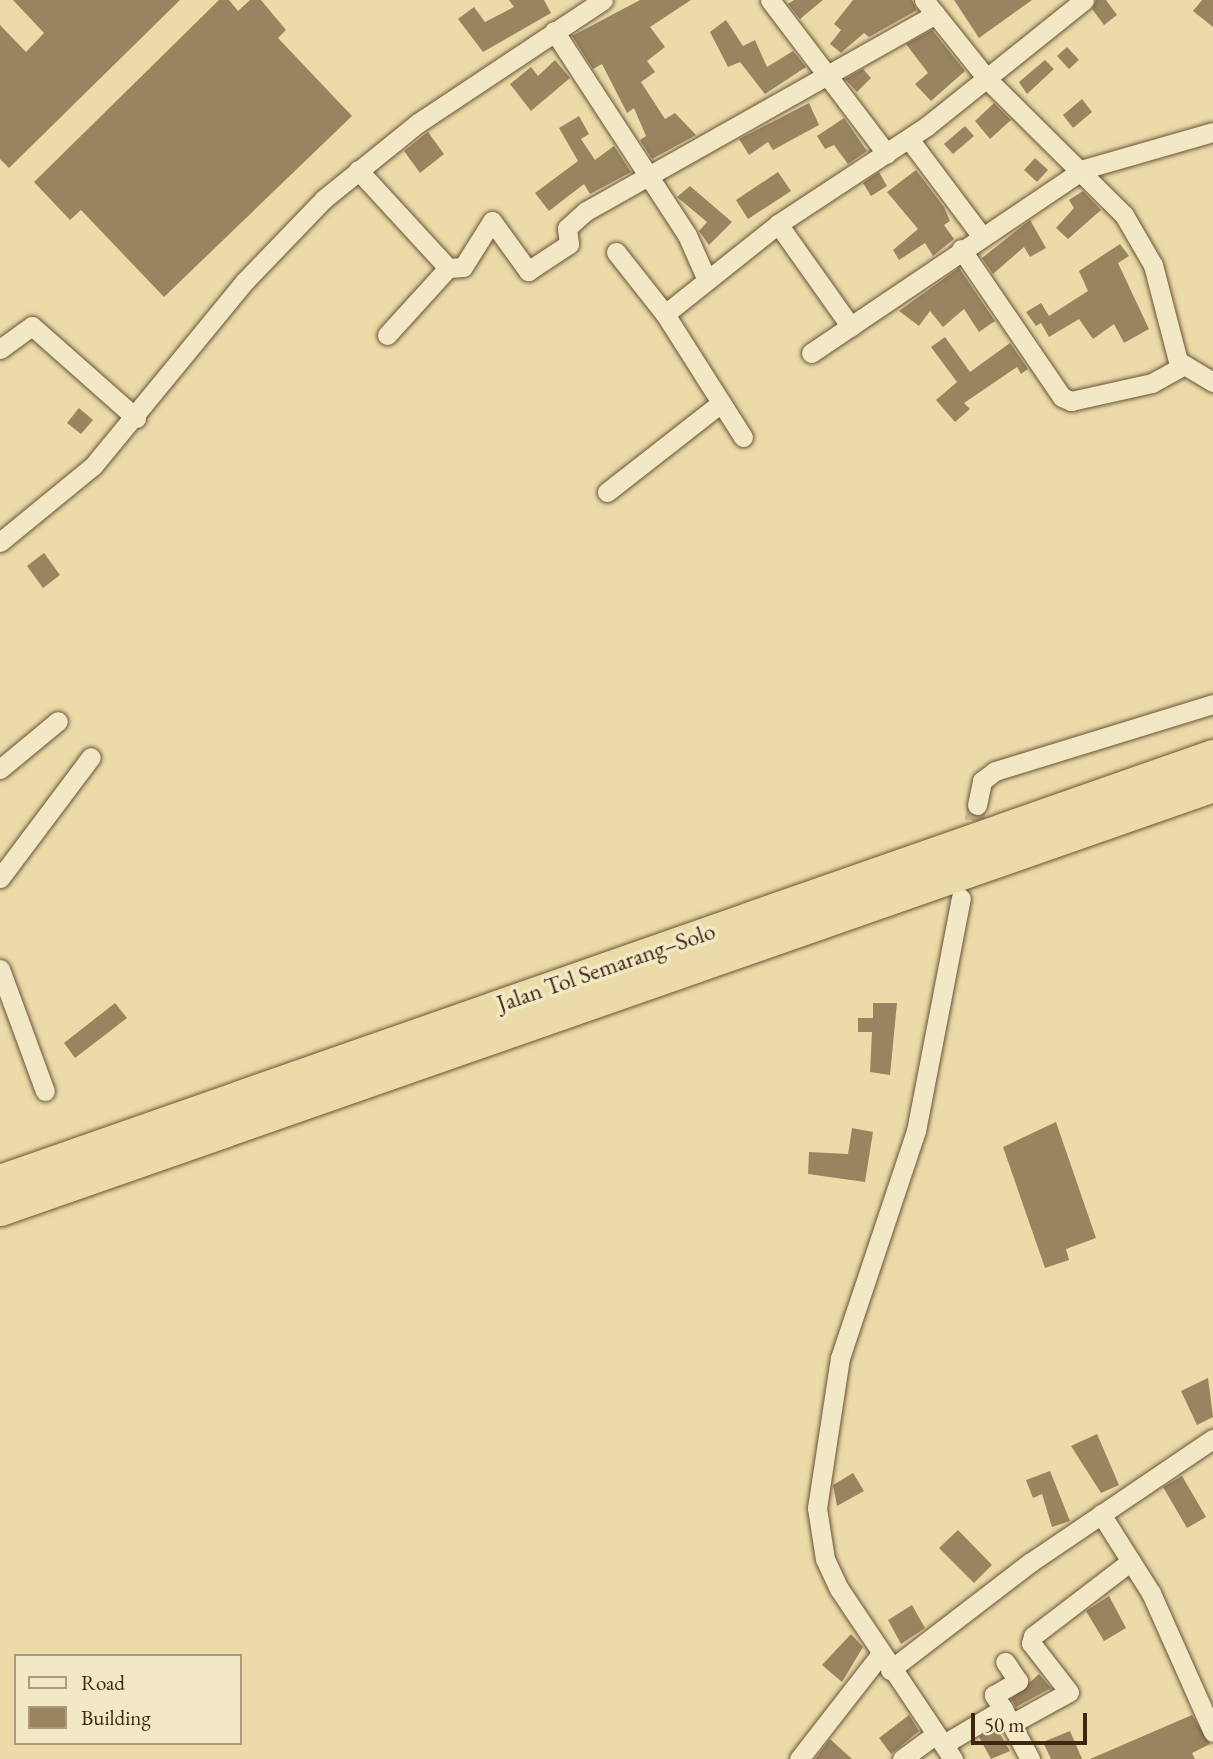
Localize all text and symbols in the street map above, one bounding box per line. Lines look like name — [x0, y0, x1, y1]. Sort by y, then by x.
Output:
street label: Jalan Tol Semarang–Solo — [493, 916, 719, 1018]
legend — [14, 1654, 242, 1745]
text: Road — [81, 1669, 125, 1696]
scale bar — [975, 1700, 1090, 1744]
text: Building — [81, 1704, 151, 1731]
text: 50 m — [984, 1711, 1025, 1738]

